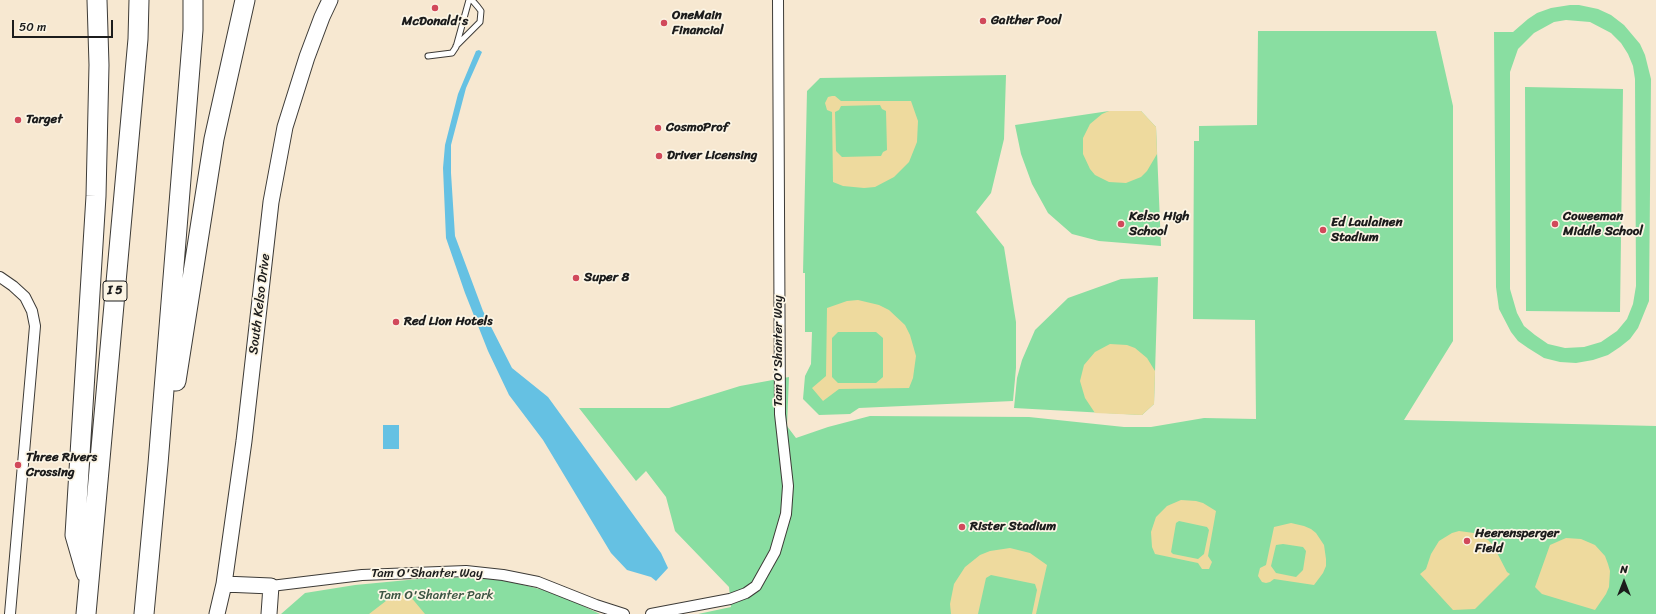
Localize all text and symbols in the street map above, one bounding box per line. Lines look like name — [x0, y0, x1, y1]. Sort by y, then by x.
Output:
marker: McDonald's — [430, 3, 440, 13]
place label: OneMain Financial — [672, 8, 724, 39]
scale bar — [14, 12, 115, 38]
place label: Gaither Pool — [991, 13, 1061, 29]
place label: McDonald's — [402, 14, 468, 30]
text: 50 m — [19, 16, 46, 38]
marker: Gaither Pool — [978, 16, 988, 26]
marker: OneMain Financial — [659, 18, 669, 28]
place label: Target — [26, 112, 62, 128]
marker: Target — [13, 115, 23, 125]
place label: CosmoProf — [666, 120, 728, 136]
marker: CosmoProf — [653, 123, 663, 133]
place label: Driver Licensing — [667, 148, 757, 164]
marker: Driver Licensing — [654, 151, 664, 161]
place label: Kelso High School — [1129, 209, 1189, 240]
place label: Coweeman Middle School — [1563, 209, 1643, 240]
place label: Ed Laulainen Stadium — [1331, 215, 1403, 246]
marker: Kelso High School — [1116, 219, 1126, 229]
marker: Coweeman Middle School — [1550, 219, 1560, 229]
marker: Ed Laulainen Stadium — [1318, 225, 1328, 235]
street label: South Kelso Drive — [246, 253, 274, 355]
place label: Super 8 — [584, 270, 629, 286]
marker: Super 8 — [571, 273, 581, 283]
road number: I 5 — [103, 281, 127, 301]
street label: Tam O'Shanter Way — [771, 295, 787, 407]
place label: Red Lion Hotels — [404, 314, 493, 330]
marker: Red Lion Hotels — [391, 317, 401, 327]
place label: Three Rivers Crossing — [26, 450, 97, 481]
marker: Three Rivers Crossing — [13, 460, 23, 470]
place label: Rister Stadium — [970, 519, 1056, 535]
marker: Rister Stadium — [957, 522, 967, 532]
place label: Heerensperger Field — [1475, 526, 1559, 557]
marker: Heerensperger Field — [1462, 536, 1472, 546]
text: N — [1620, 560, 1628, 579]
north arrow — [1604, 562, 1644, 602]
street label: Tam O'Shanter Way — [371, 566, 483, 582]
park label: Tam O'Shanter Park — [378, 588, 494, 604]

